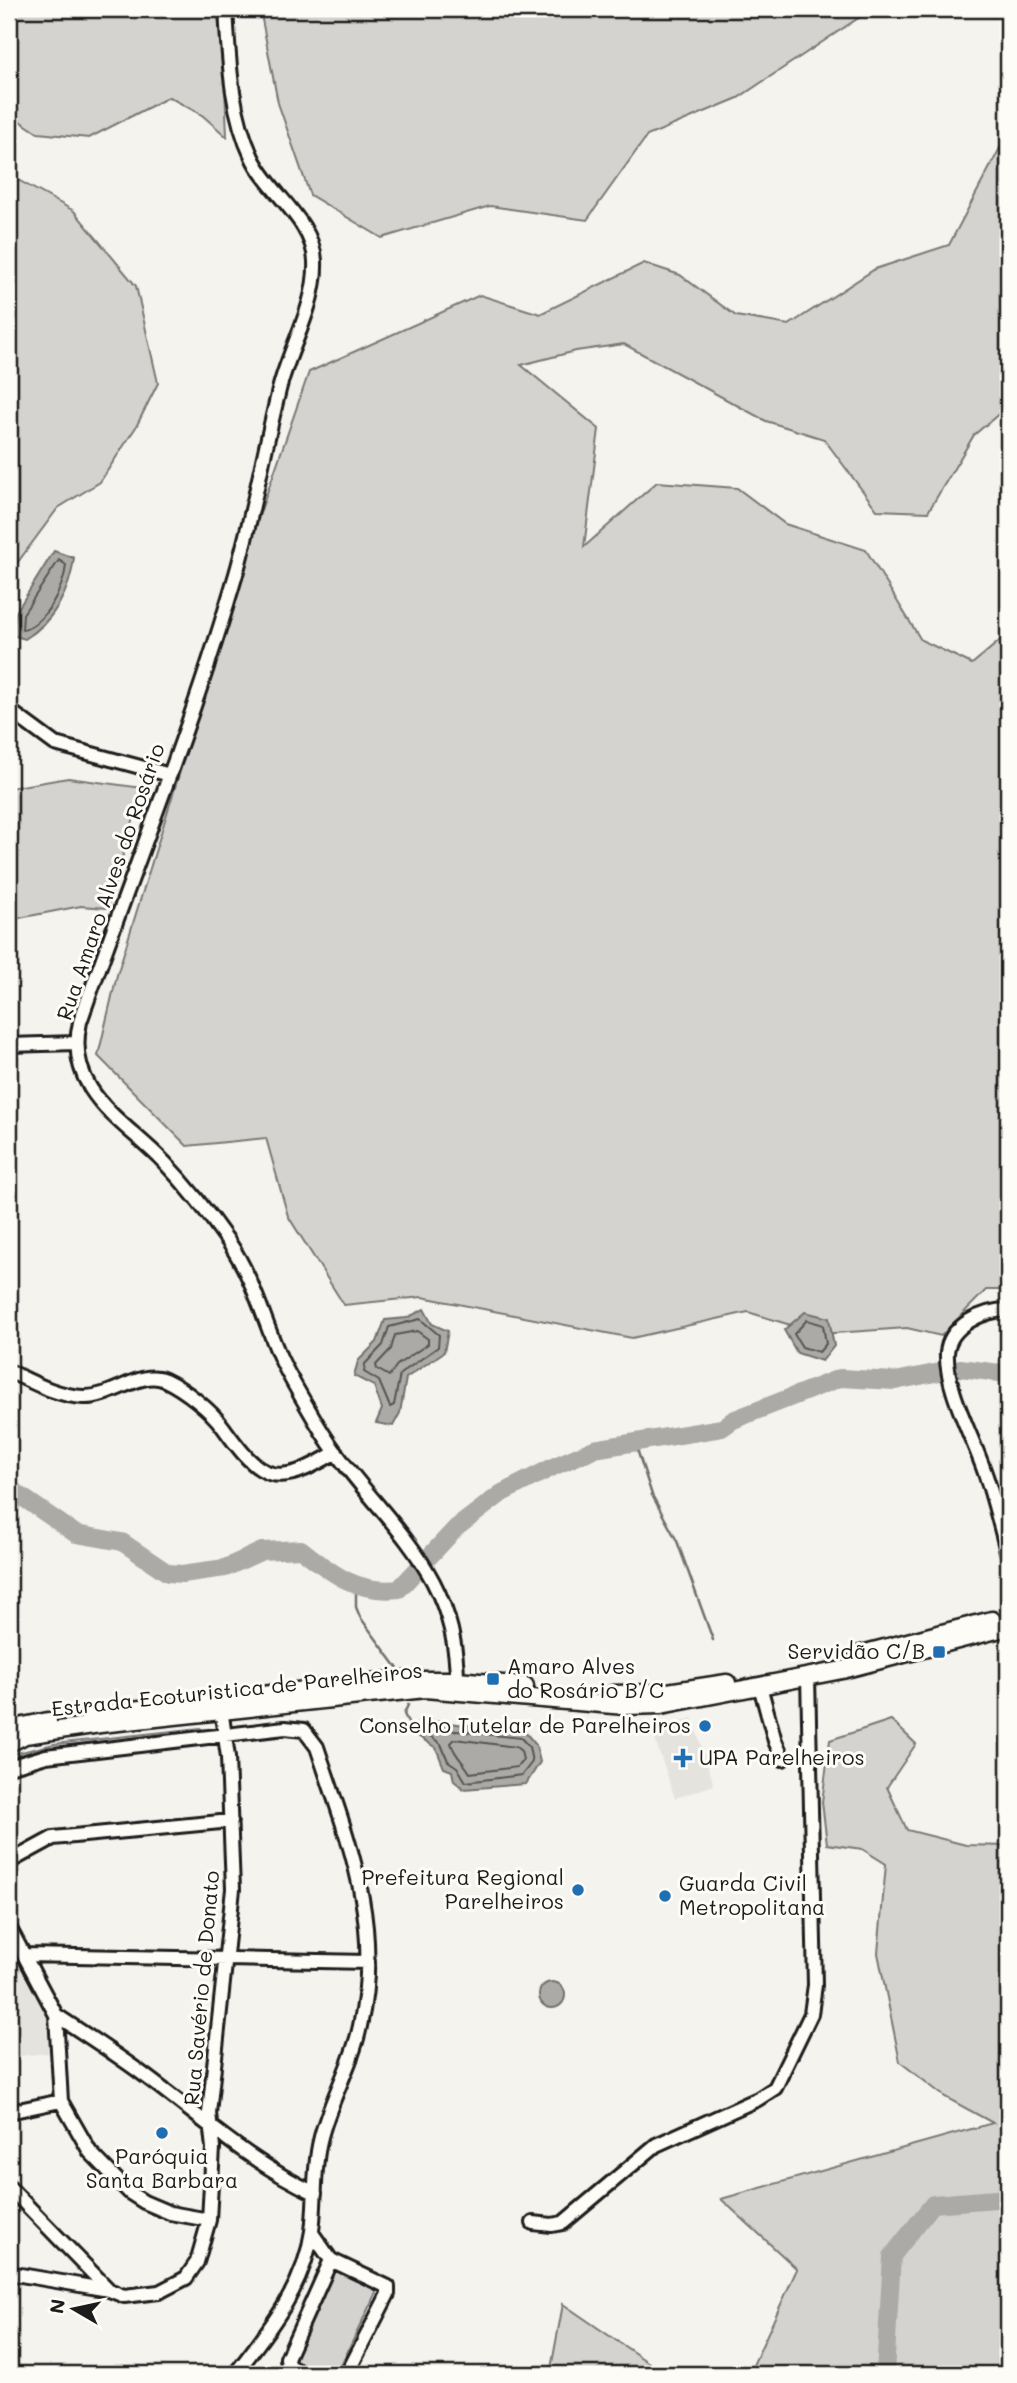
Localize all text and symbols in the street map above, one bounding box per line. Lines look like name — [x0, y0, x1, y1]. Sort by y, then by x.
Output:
street label: Rua Amaro Alves do Rosário — [49, 740, 170, 1023]
place label: Servidão C/B — [787, 1637, 925, 1664]
marker: Servidão C/B — [931, 1644, 947, 1660]
place label: Amaro Alves do Rosário B/C — [507, 1652, 664, 1703]
street label: Estrada Ecoturistica de Parelheiros — [50, 1656, 424, 1721]
marker: Amaro Alves do Rosário B/C — [485, 1671, 501, 1687]
place label: Conselho Tutelar de Parelheiros — [359, 1711, 691, 1738]
marker: Conselho Tutelar de Parelheiros — [697, 1718, 713, 1734]
place label: UPA Parelheiros — [699, 1743, 865, 1770]
marker: UPA Parelheiros — [673, 1748, 693, 1768]
place label: Prefeitura Regional Parelheiros — [361, 1863, 564, 1914]
street label: Rua Savério de Donato — [177, 1869, 224, 2106]
place label: Guarda Civil Metropolitana — [679, 1869, 825, 1920]
marker: Prefeitura Regional Parelheiros — [570, 1882, 586, 1898]
marker: Guarda Civil Metropolitana — [657, 1888, 673, 1904]
marker: Paróquia Santa Barbara — [154, 2125, 170, 2141]
place label: Paróquia Santa Barbara — [86, 2142, 238, 2193]
north arrow — [38, 2274, 108, 2344]
text: N — [43, 2297, 70, 2315]

